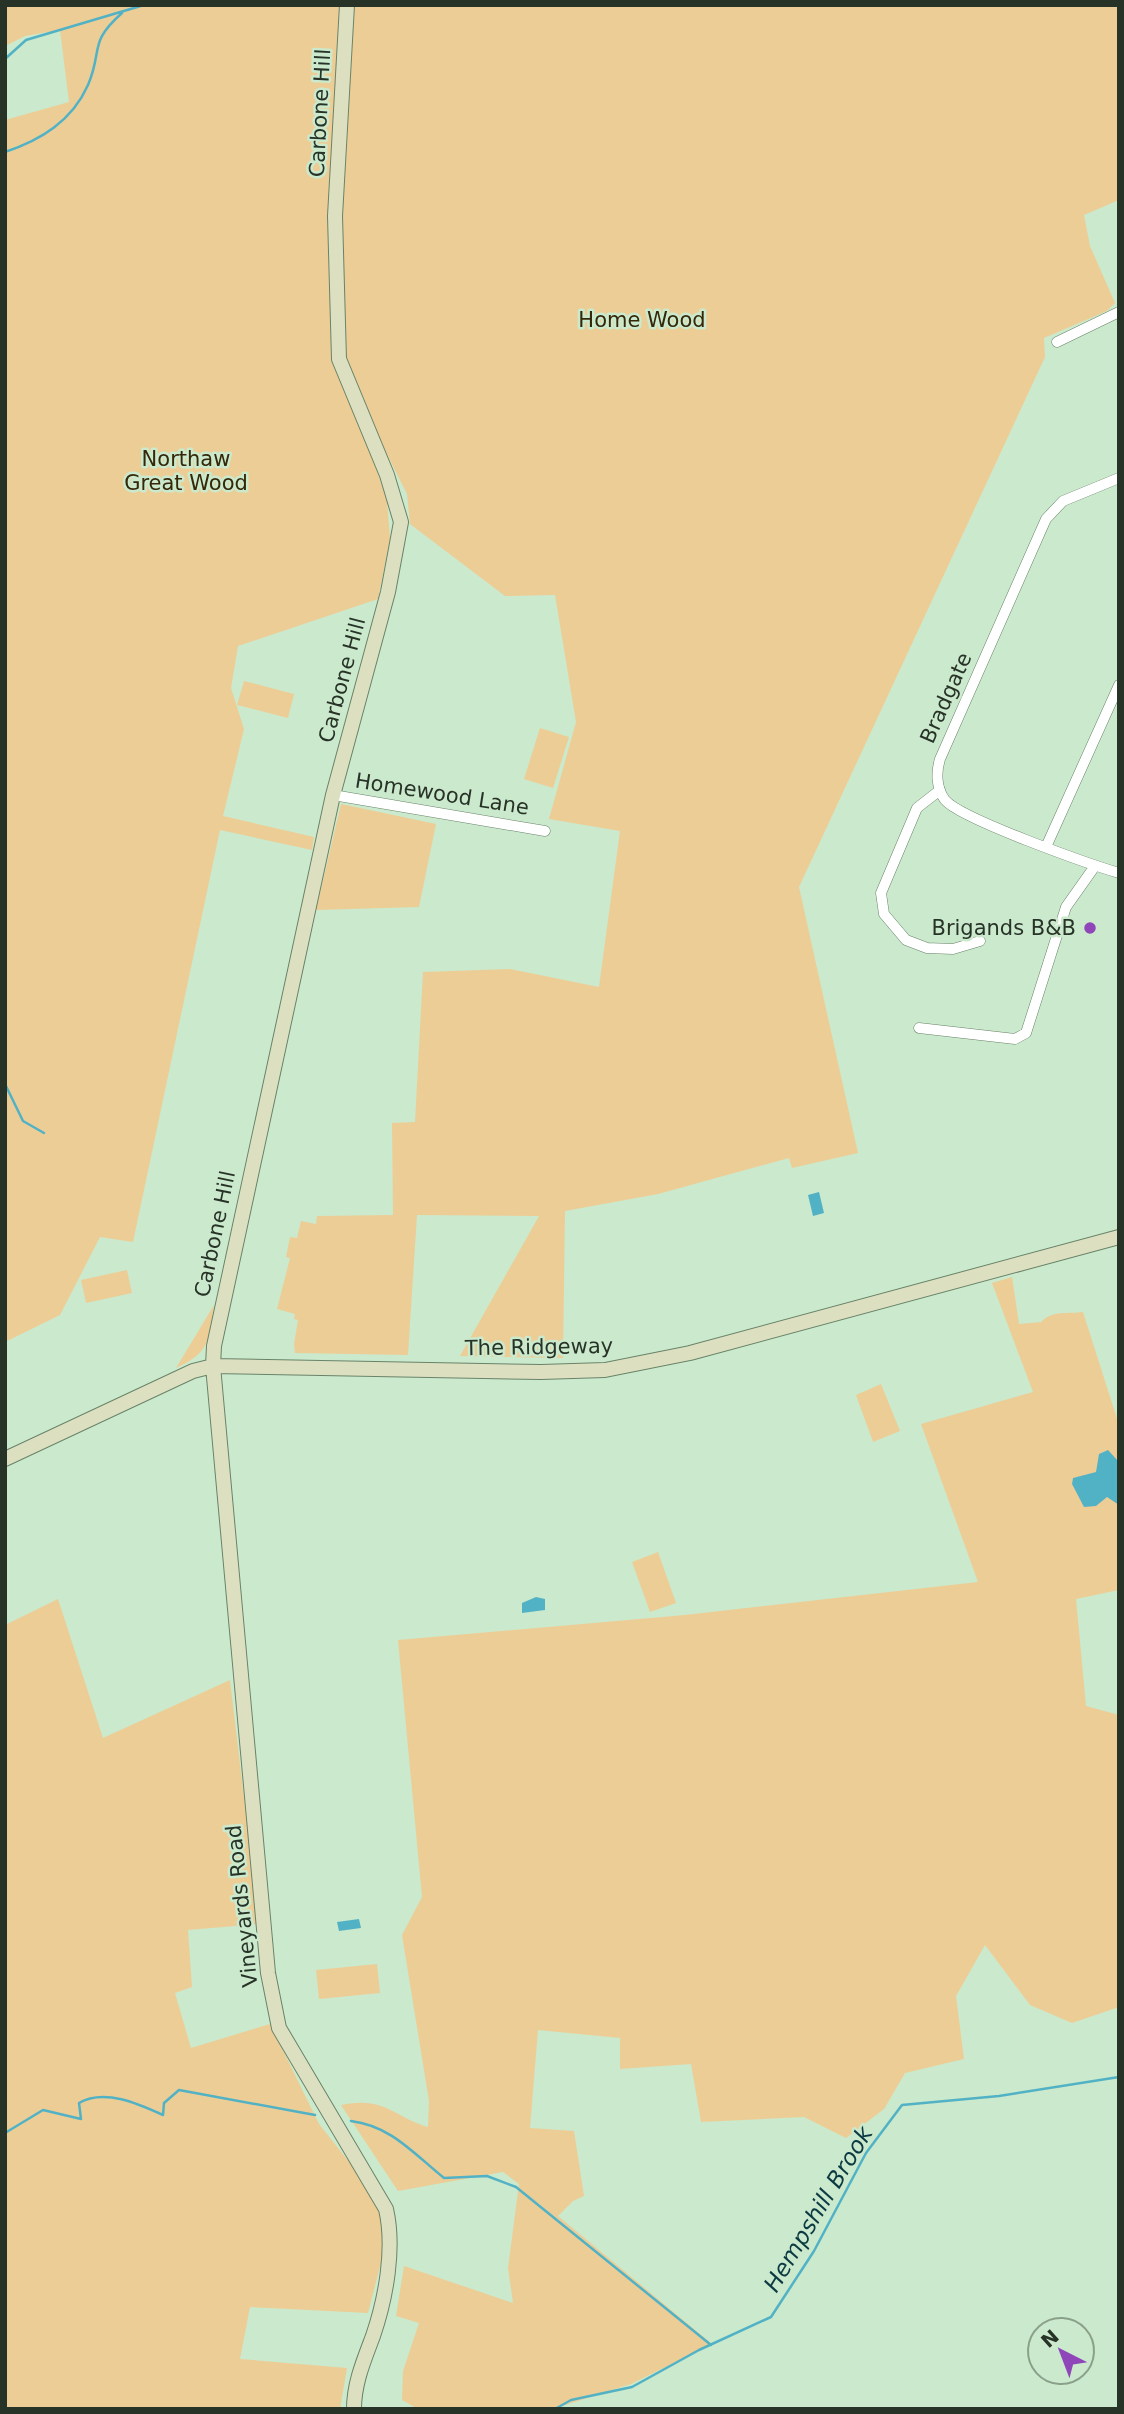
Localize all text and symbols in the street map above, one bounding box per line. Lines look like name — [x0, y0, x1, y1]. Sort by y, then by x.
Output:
street label: Carbone Hill — [305, 48, 335, 178]
park label: Home Wood — [578, 308, 706, 332]
park label: Northaw Great Wood — [124, 447, 248, 495]
street label: Carbone Hill — [314, 615, 370, 745]
street label: Bradgate — [915, 649, 977, 747]
street label: Homewood Lane — [353, 768, 531, 820]
place label: Brigands B&B — [931, 916, 1076, 940]
marker: Brigands B&B — [1082, 920, 1098, 936]
street label: Carbone Hill — [190, 1169, 240, 1299]
street label: The Ridgeway — [464, 1334, 613, 1360]
street label: Vineyards Road — [222, 1824, 262, 1988]
water label: Hempshill Brook — [758, 2120, 878, 2296]
north arrow — [1026, 2316, 1096, 2386]
text: N — [1036, 2325, 1063, 2352]

